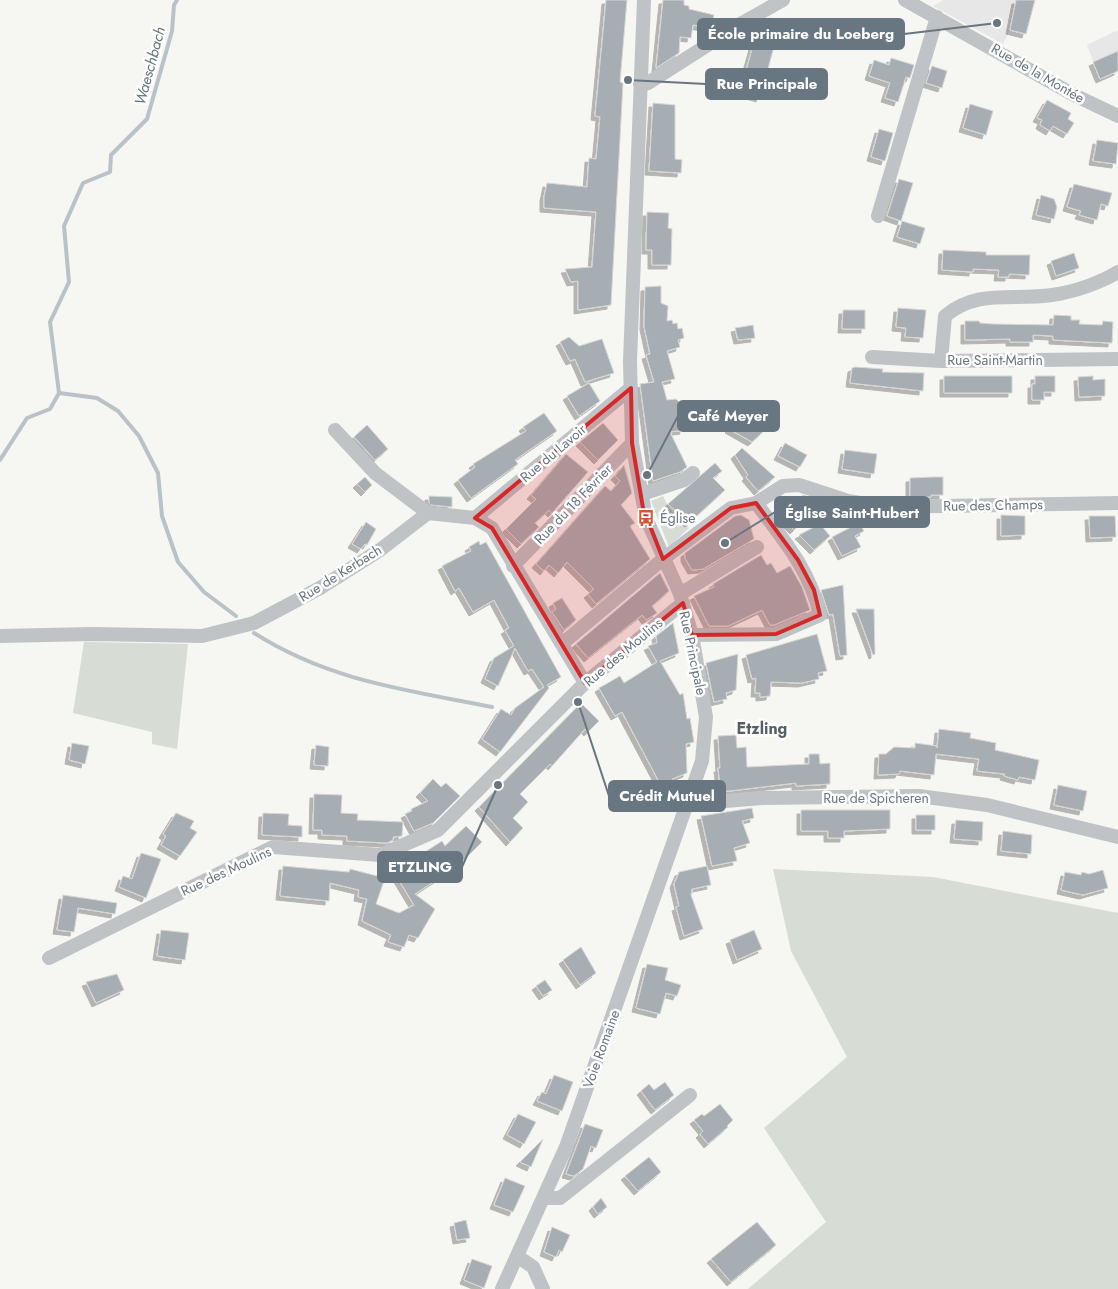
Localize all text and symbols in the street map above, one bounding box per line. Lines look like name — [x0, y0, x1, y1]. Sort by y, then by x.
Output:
callout: École primaire du Loeberg — [698, 19, 904, 49]
text: École primaire du Loeberg — [708, 23, 894, 45]
water label: Waeschbach — [129, 24, 171, 108]
street label: Rue de la Montée — [988, 38, 1088, 108]
callout: Rue Principale — [706, 69, 827, 99]
text: Rue Principale — [717, 73, 818, 95]
street label: Rue Saint-Martin — [947, 350, 1043, 370]
callout: Café Meyer — [678, 401, 779, 431]
text: Café Meyer — [688, 405, 769, 427]
street label: Rue du Lavoir — [515, 419, 591, 487]
street label: Rue du 18 Février — [529, 459, 617, 549]
street label: Rue des Champs — [943, 494, 1043, 516]
callout: Église Saint-Hubert — [775, 497, 929, 527]
text: Église Saint-Hubert — [785, 502, 919, 524]
bus stop icon: Église — [636, 508, 656, 528]
place label: Église — [660, 508, 695, 528]
street label: Rue de Kerbach — [295, 540, 385, 606]
street label: Rue Principale — [674, 609, 712, 697]
street label: Rue des Moulins — [579, 613, 667, 691]
district label: Etzling — [737, 717, 787, 740]
callout: Crédit Mutuel — [609, 781, 725, 811]
text: Crédit Mutuel — [619, 785, 715, 807]
street label: Rue de Spicheren — [823, 788, 929, 808]
street label: Rue des Moulins — [177, 841, 275, 901]
callout: ETZLING — [378, 852, 462, 882]
text: ETZLING — [388, 856, 452, 878]
street label: Voie Romaine — [578, 1007, 624, 1091]

